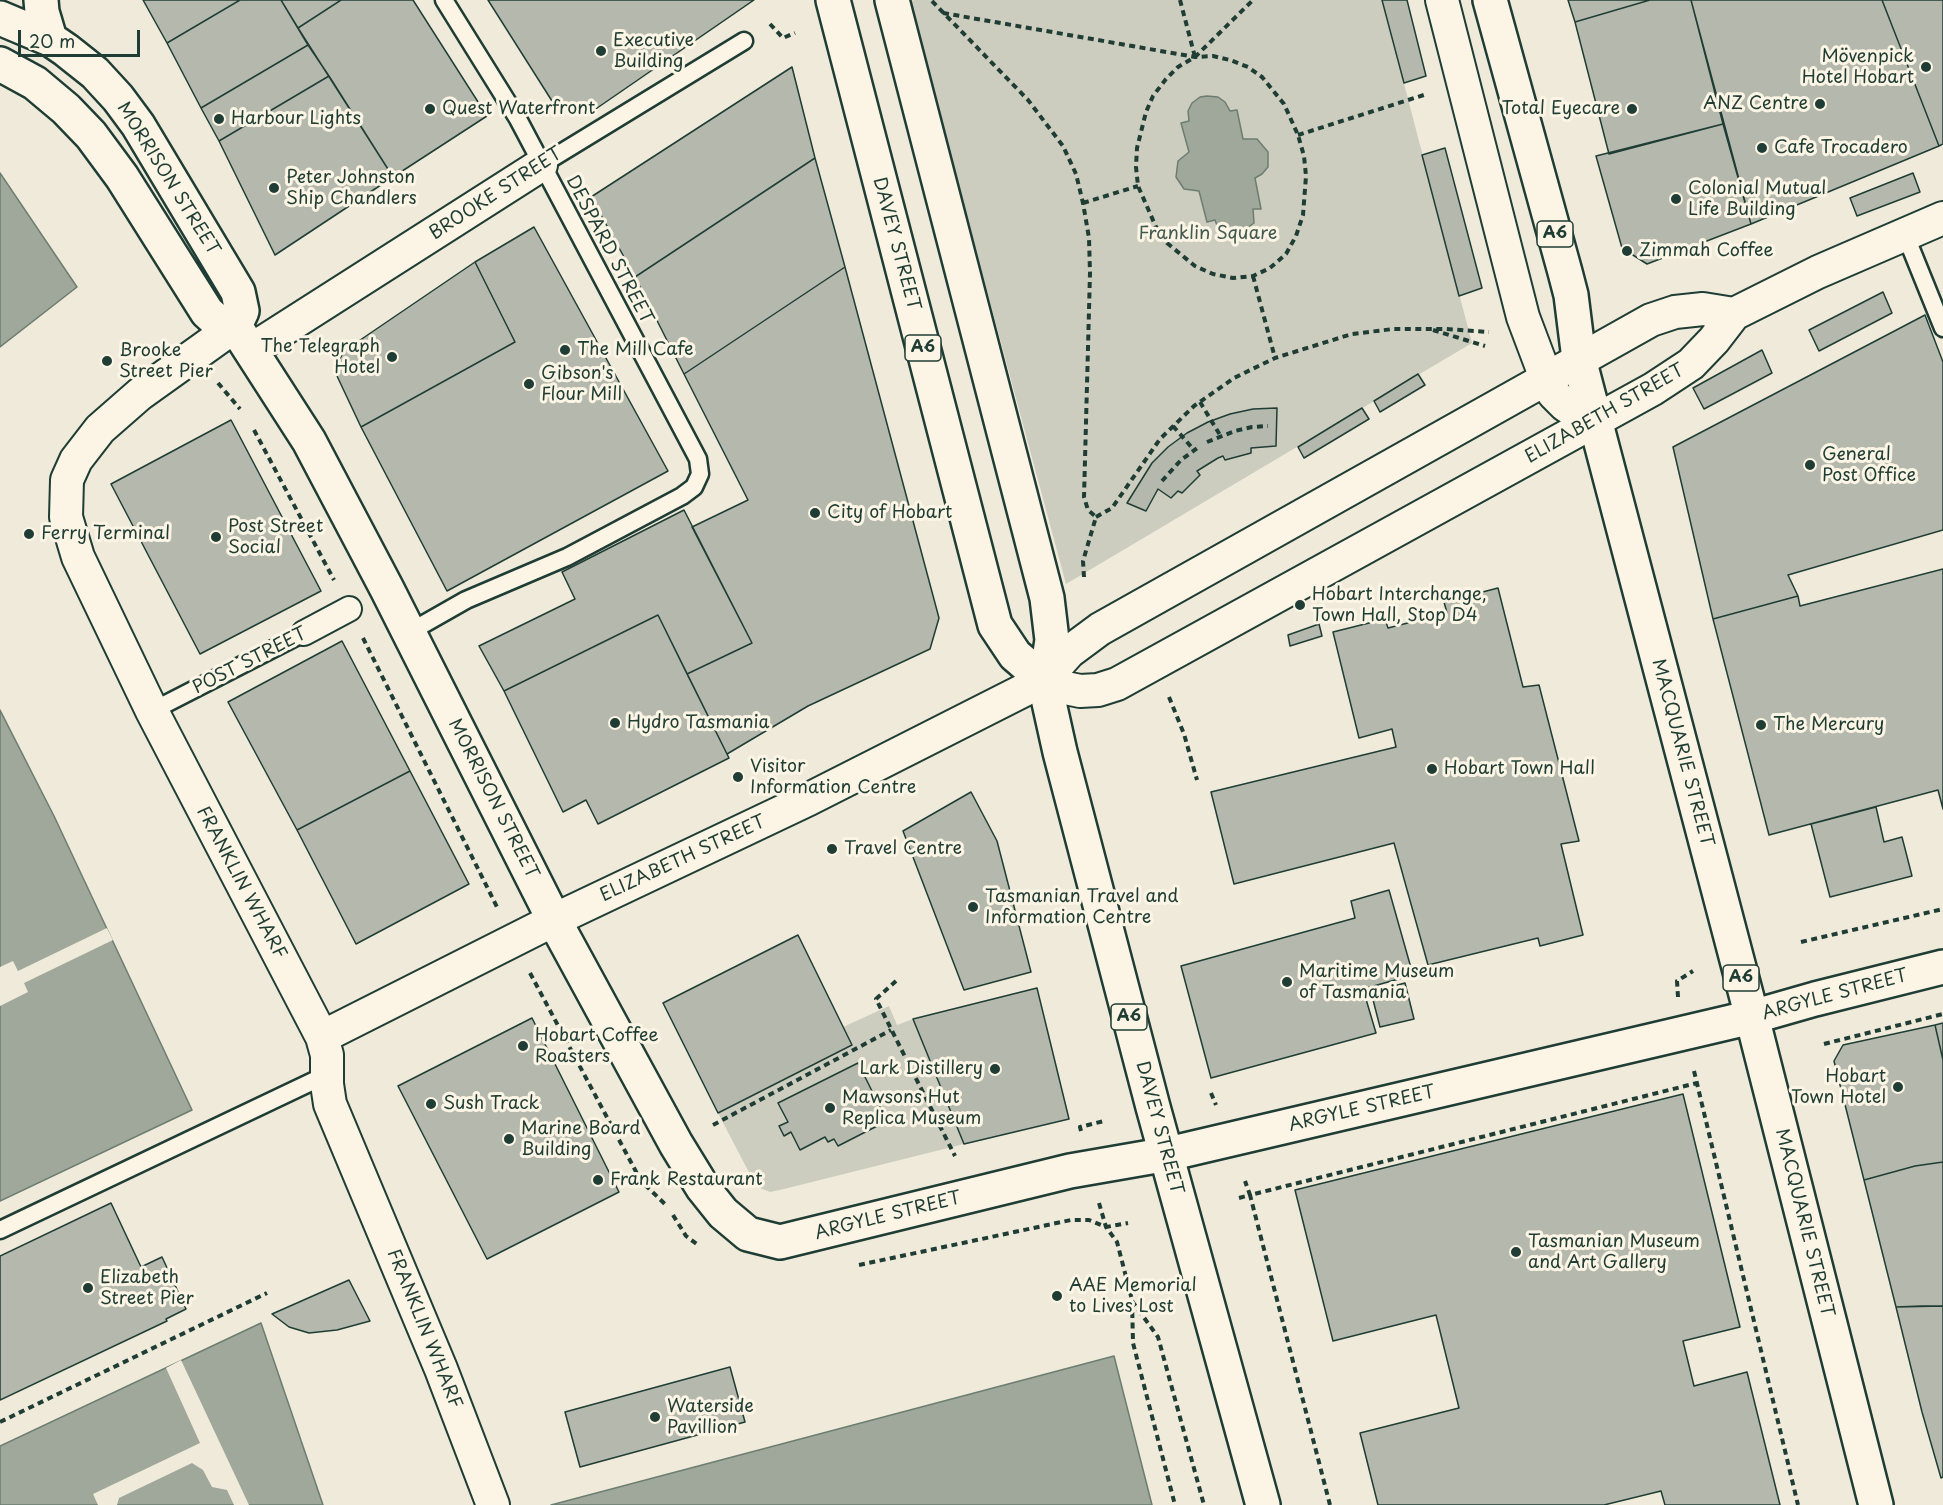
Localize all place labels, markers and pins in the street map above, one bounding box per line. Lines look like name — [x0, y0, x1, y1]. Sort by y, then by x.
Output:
place label: Executive Building — [613, 30, 694, 72]
marker: Executive Building — [594, 44, 608, 58]
place label: Mövenpick Hotel Hobart — [1802, 46, 1914, 88]
marker: Mövenpick Hotel Hobart — [1919, 60, 1933, 74]
place label: ANZ Centre — [1703, 93, 1808, 115]
marker: ANZ Centre — [1813, 97, 1827, 111]
place label: Quest Waterfront — [442, 98, 595, 120]
place label: Total Eyecare — [1502, 98, 1620, 120]
marker: Quest Waterfront — [423, 102, 437, 116]
marker: Total Eyecare — [1625, 102, 1639, 116]
place label: Harbour Lights — [231, 108, 361, 130]
marker: Harbour Lights — [212, 112, 226, 126]
place label: Cafe Trocadero — [1774, 137, 1908, 159]
marker: Cafe Trocadero — [1755, 141, 1769, 155]
place label: Peter Johnston Ship Chandlers — [286, 167, 417, 210]
place label: Colonial Mutual Life Building — [1688, 178, 1826, 220]
marker: Peter Johnston Ship Chandlers — [267, 181, 281, 195]
marker: Colonial Mutual Life Building — [1669, 192, 1683, 206]
place label: Zimmah Coffee — [1639, 240, 1774, 262]
marker: Zimmah Coffee — [1620, 244, 1634, 258]
place label: The Telegraph Hotel — [260, 336, 380, 378]
place label: The Mill Cafe — [577, 339, 694, 361]
place label: Brooke Street Pier — [119, 340, 213, 382]
marker: The Mill Cafe — [558, 343, 572, 357]
marker: The Telegraph Hotel — [385, 350, 399, 364]
marker: Brooke Street Pier — [100, 354, 114, 368]
place label: Gibson's Flour Mill — [541, 363, 622, 406]
marker: Gibson's Flour Mill — [522, 377, 536, 391]
place label: General Post Office — [1822, 444, 1916, 486]
marker: General Post Office — [1803, 458, 1817, 472]
place label: City of Hobart — [827, 502, 952, 524]
marker: City of Hobart — [808, 506, 822, 520]
place label: Post Street Social — [228, 516, 323, 558]
place label: Ferry Terminal — [41, 523, 170, 545]
marker: Ferry Terminal — [22, 527, 36, 541]
marker: Post Street Social — [209, 530, 223, 544]
place label: Hobart Interchange, Town Hall, Stop D4 — [1312, 584, 1487, 626]
marker: Hobart Interchange, Town Hall, Stop D4 — [1293, 598, 1307, 612]
place label: Hydro Tasmania — [627, 712, 770, 734]
place label: The Mercury — [1773, 714, 1884, 736]
marker: Hydro Tasmania — [608, 716, 622, 730]
marker: The Mercury — [1754, 718, 1768, 732]
place label: Visitor Information Centre — [750, 756, 916, 798]
place label: Hobart Town Hall — [1444, 758, 1595, 780]
marker: Hobart Town Hall — [1425, 762, 1439, 776]
marker: Visitor Information Centre — [731, 770, 745, 784]
place label: Travel Centre — [844, 838, 962, 860]
marker: Travel Centre — [825, 842, 839, 856]
place label: Tasmanian Travel and Information Centre — [985, 886, 1178, 928]
marker: Tasmanian Travel and Information Centre — [966, 900, 980, 914]
place label: Maritime Museum of Tasmania — [1299, 961, 1454, 1004]
marker: Maritime Museum of Tasmania — [1280, 975, 1294, 989]
place label: Hobart Coffee Roasters — [535, 1025, 659, 1068]
marker: Hobart Coffee Roasters — [516, 1039, 530, 1053]
place label: Lark Distillery — [860, 1058, 983, 1080]
marker: Lark Distillery — [988, 1062, 1002, 1076]
place label: Hobart Town Hotel — [1791, 1066, 1886, 1108]
marker: Hobart Town Hotel — [1891, 1080, 1905, 1094]
place label: Mawsons Hut Replica Museum — [842, 1087, 981, 1130]
place label: Sush Track — [443, 1093, 539, 1115]
marker: Sush Track — [424, 1097, 438, 1111]
marker: Mawsons Hut Replica Museum — [823, 1101, 837, 1115]
place label: Marine Board Building — [521, 1118, 641, 1160]
marker: Marine Board Building — [502, 1132, 516, 1146]
place label: Frank Restaurant — [610, 1169, 763, 1191]
marker: Frank Restaurant — [591, 1173, 605, 1187]
place label: Tasmanian Museum and Art Gallery — [1528, 1231, 1700, 1274]
marker: Tasmanian Museum and Art Gallery — [1509, 1245, 1523, 1259]
place label: Elizabeth Street Pier — [100, 1267, 194, 1310]
place label: AAE Memorial to Lives Lost — [1069, 1275, 1197, 1318]
marker: Elizabeth Street Pier — [81, 1281, 95, 1295]
marker: AAE Memorial to Lives Lost — [1050, 1289, 1064, 1303]
place label: Waterside Pavillion — [667, 1396, 754, 1438]
marker: Waterside Pavillion — [648, 1410, 662, 1424]

